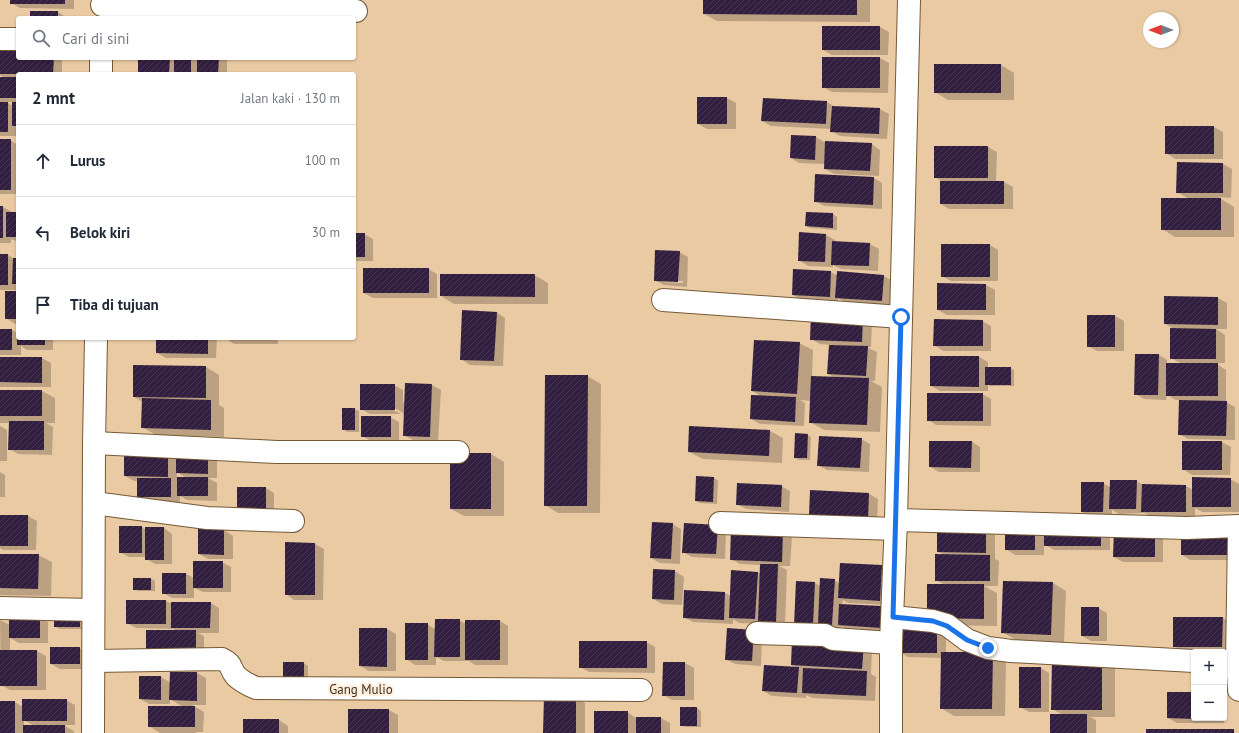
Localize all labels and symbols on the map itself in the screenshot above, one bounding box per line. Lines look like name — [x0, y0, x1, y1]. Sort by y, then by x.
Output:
north arrow — [1143, 12, 1179, 48]
route start — [892, 308, 910, 326]
route end — [979, 639, 997, 657]
street label: Gang Mulio — [329, 681, 393, 698]

